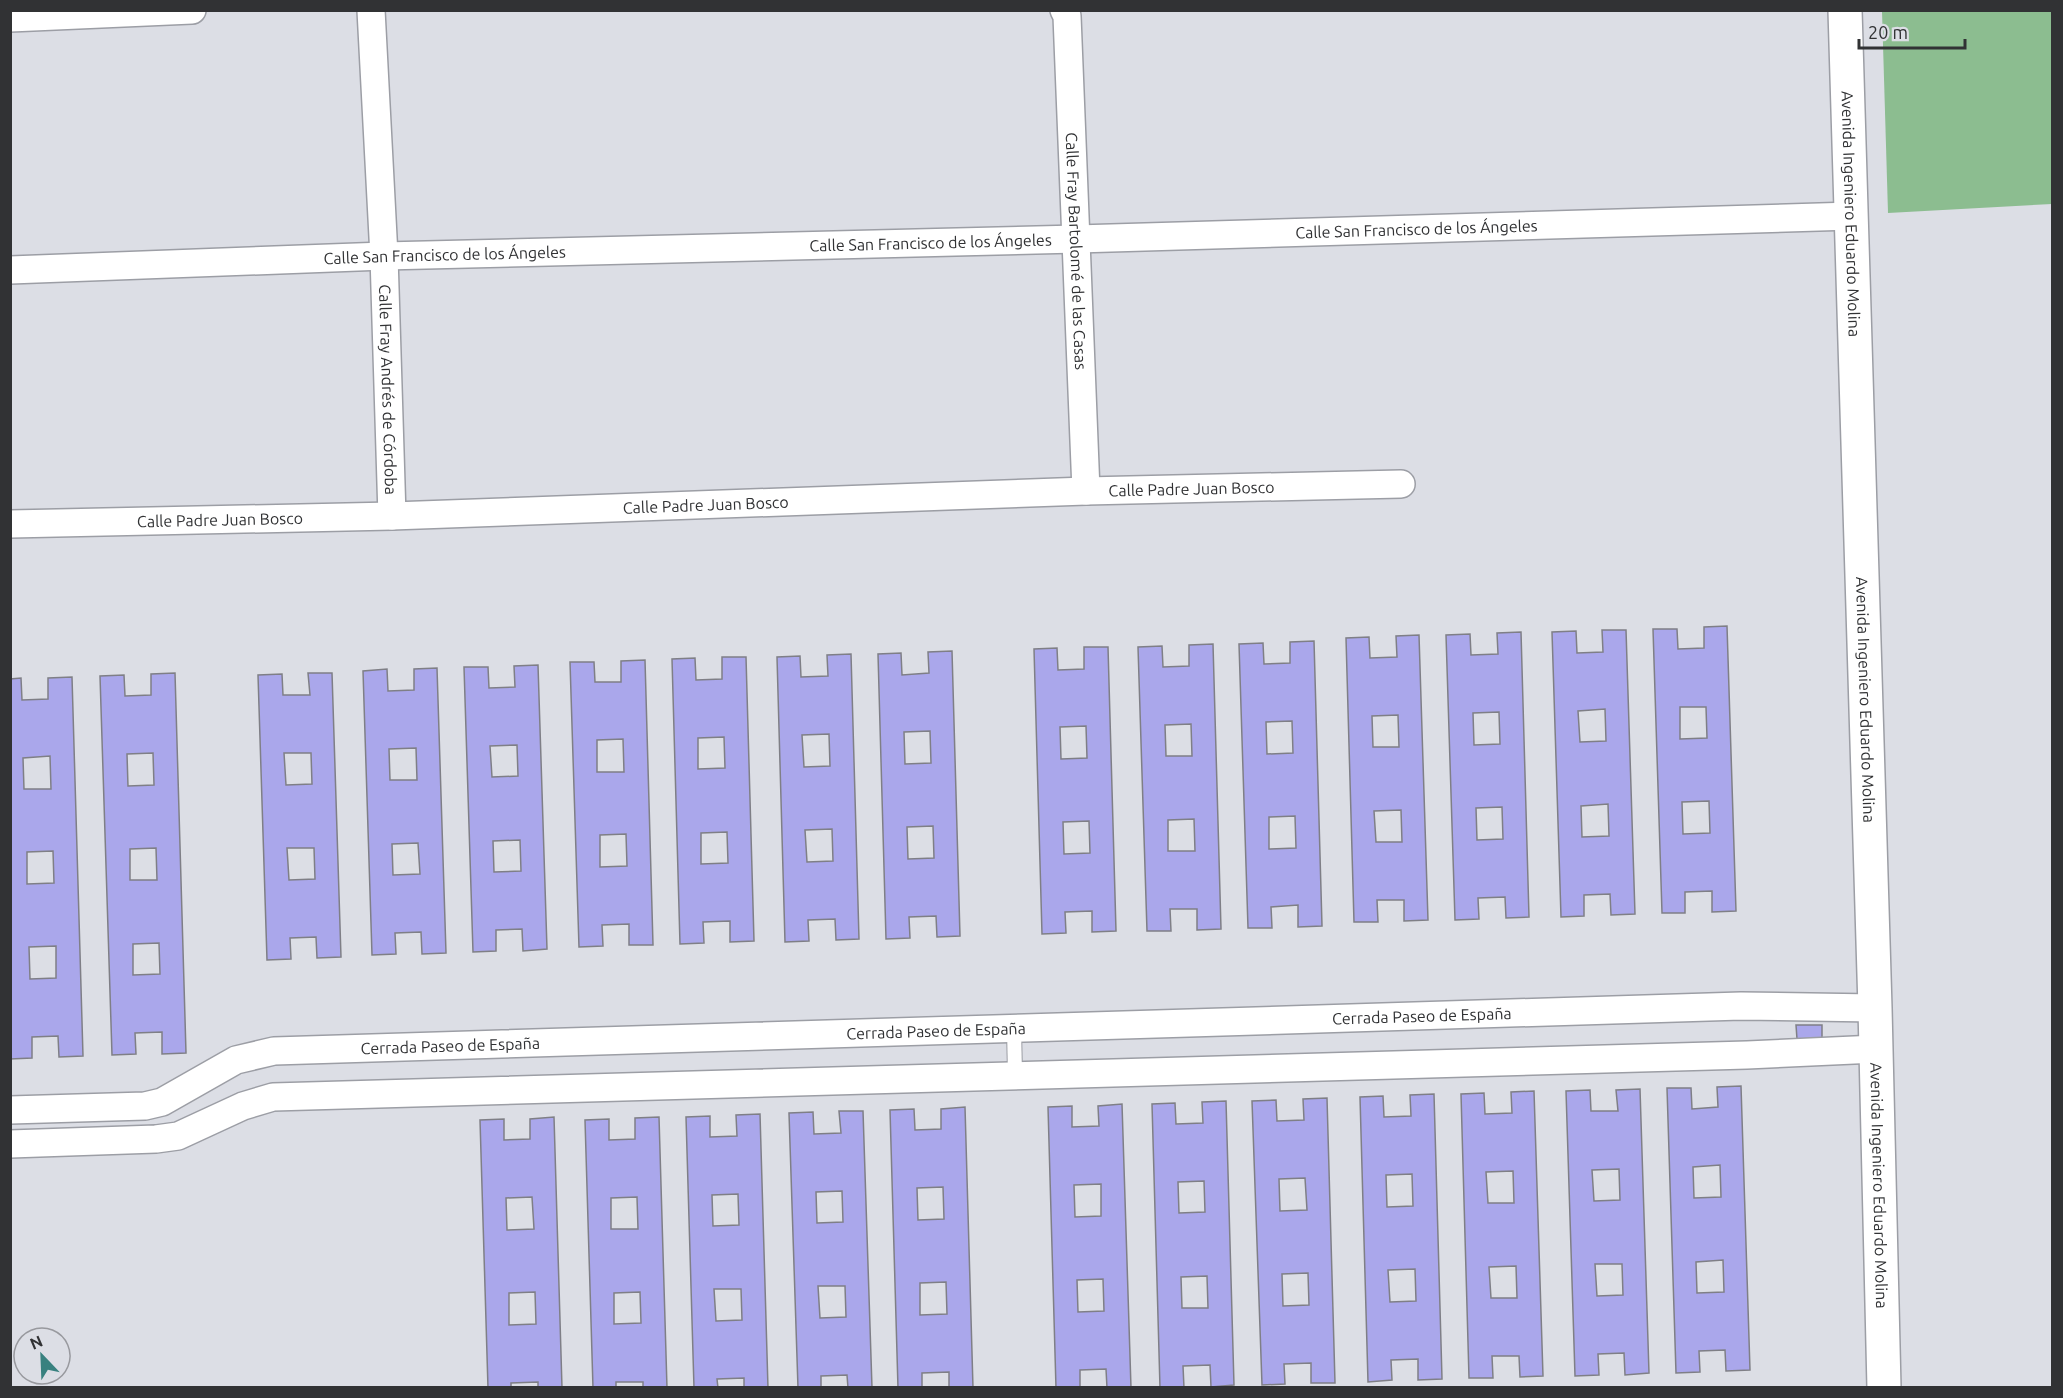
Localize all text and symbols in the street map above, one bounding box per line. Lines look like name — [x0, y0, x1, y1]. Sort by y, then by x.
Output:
scale bar — [1859, 12, 1966, 50]
text: 20 m — [1868, 22, 1908, 42]
street label: Avenida Ingeniero Eduardo Molina — [1838, 91, 1864, 337]
street label: Calle Fray Bartolomé de las Casas — [1063, 132, 1090, 370]
street label: Calle San Francisco de los Ángeles — [1295, 216, 1538, 242]
street label: Calle San Francisco de los Ángeles — [809, 230, 1052, 255]
street label: Calle San Francisco de los Ángeles — [323, 242, 566, 267]
street label: Calle Fray Andrés de Córdoba — [376, 284, 400, 495]
street label: Calle Padre Juan Bosco — [1108, 478, 1275, 499]
street label: Calle Padre Juan Bosco — [622, 493, 789, 517]
street label: Calle Padre Juan Bosco — [137, 509, 303, 530]
street label: Avenida Ingeniero Eduardo Molina — [1853, 576, 1878, 823]
street label: Cerrada Paseo de España — [1332, 1004, 1512, 1028]
street label: Cerrada Paseo de España — [846, 1019, 1026, 1042]
street label: Cerrada Paseo de España — [360, 1034, 540, 1057]
street label: Avenida Ingeniero Eduardo Molina — [1867, 1062, 1891, 1309]
north arrow — [12, 1326, 72, 1386]
text: N — [27, 1332, 45, 1353]

